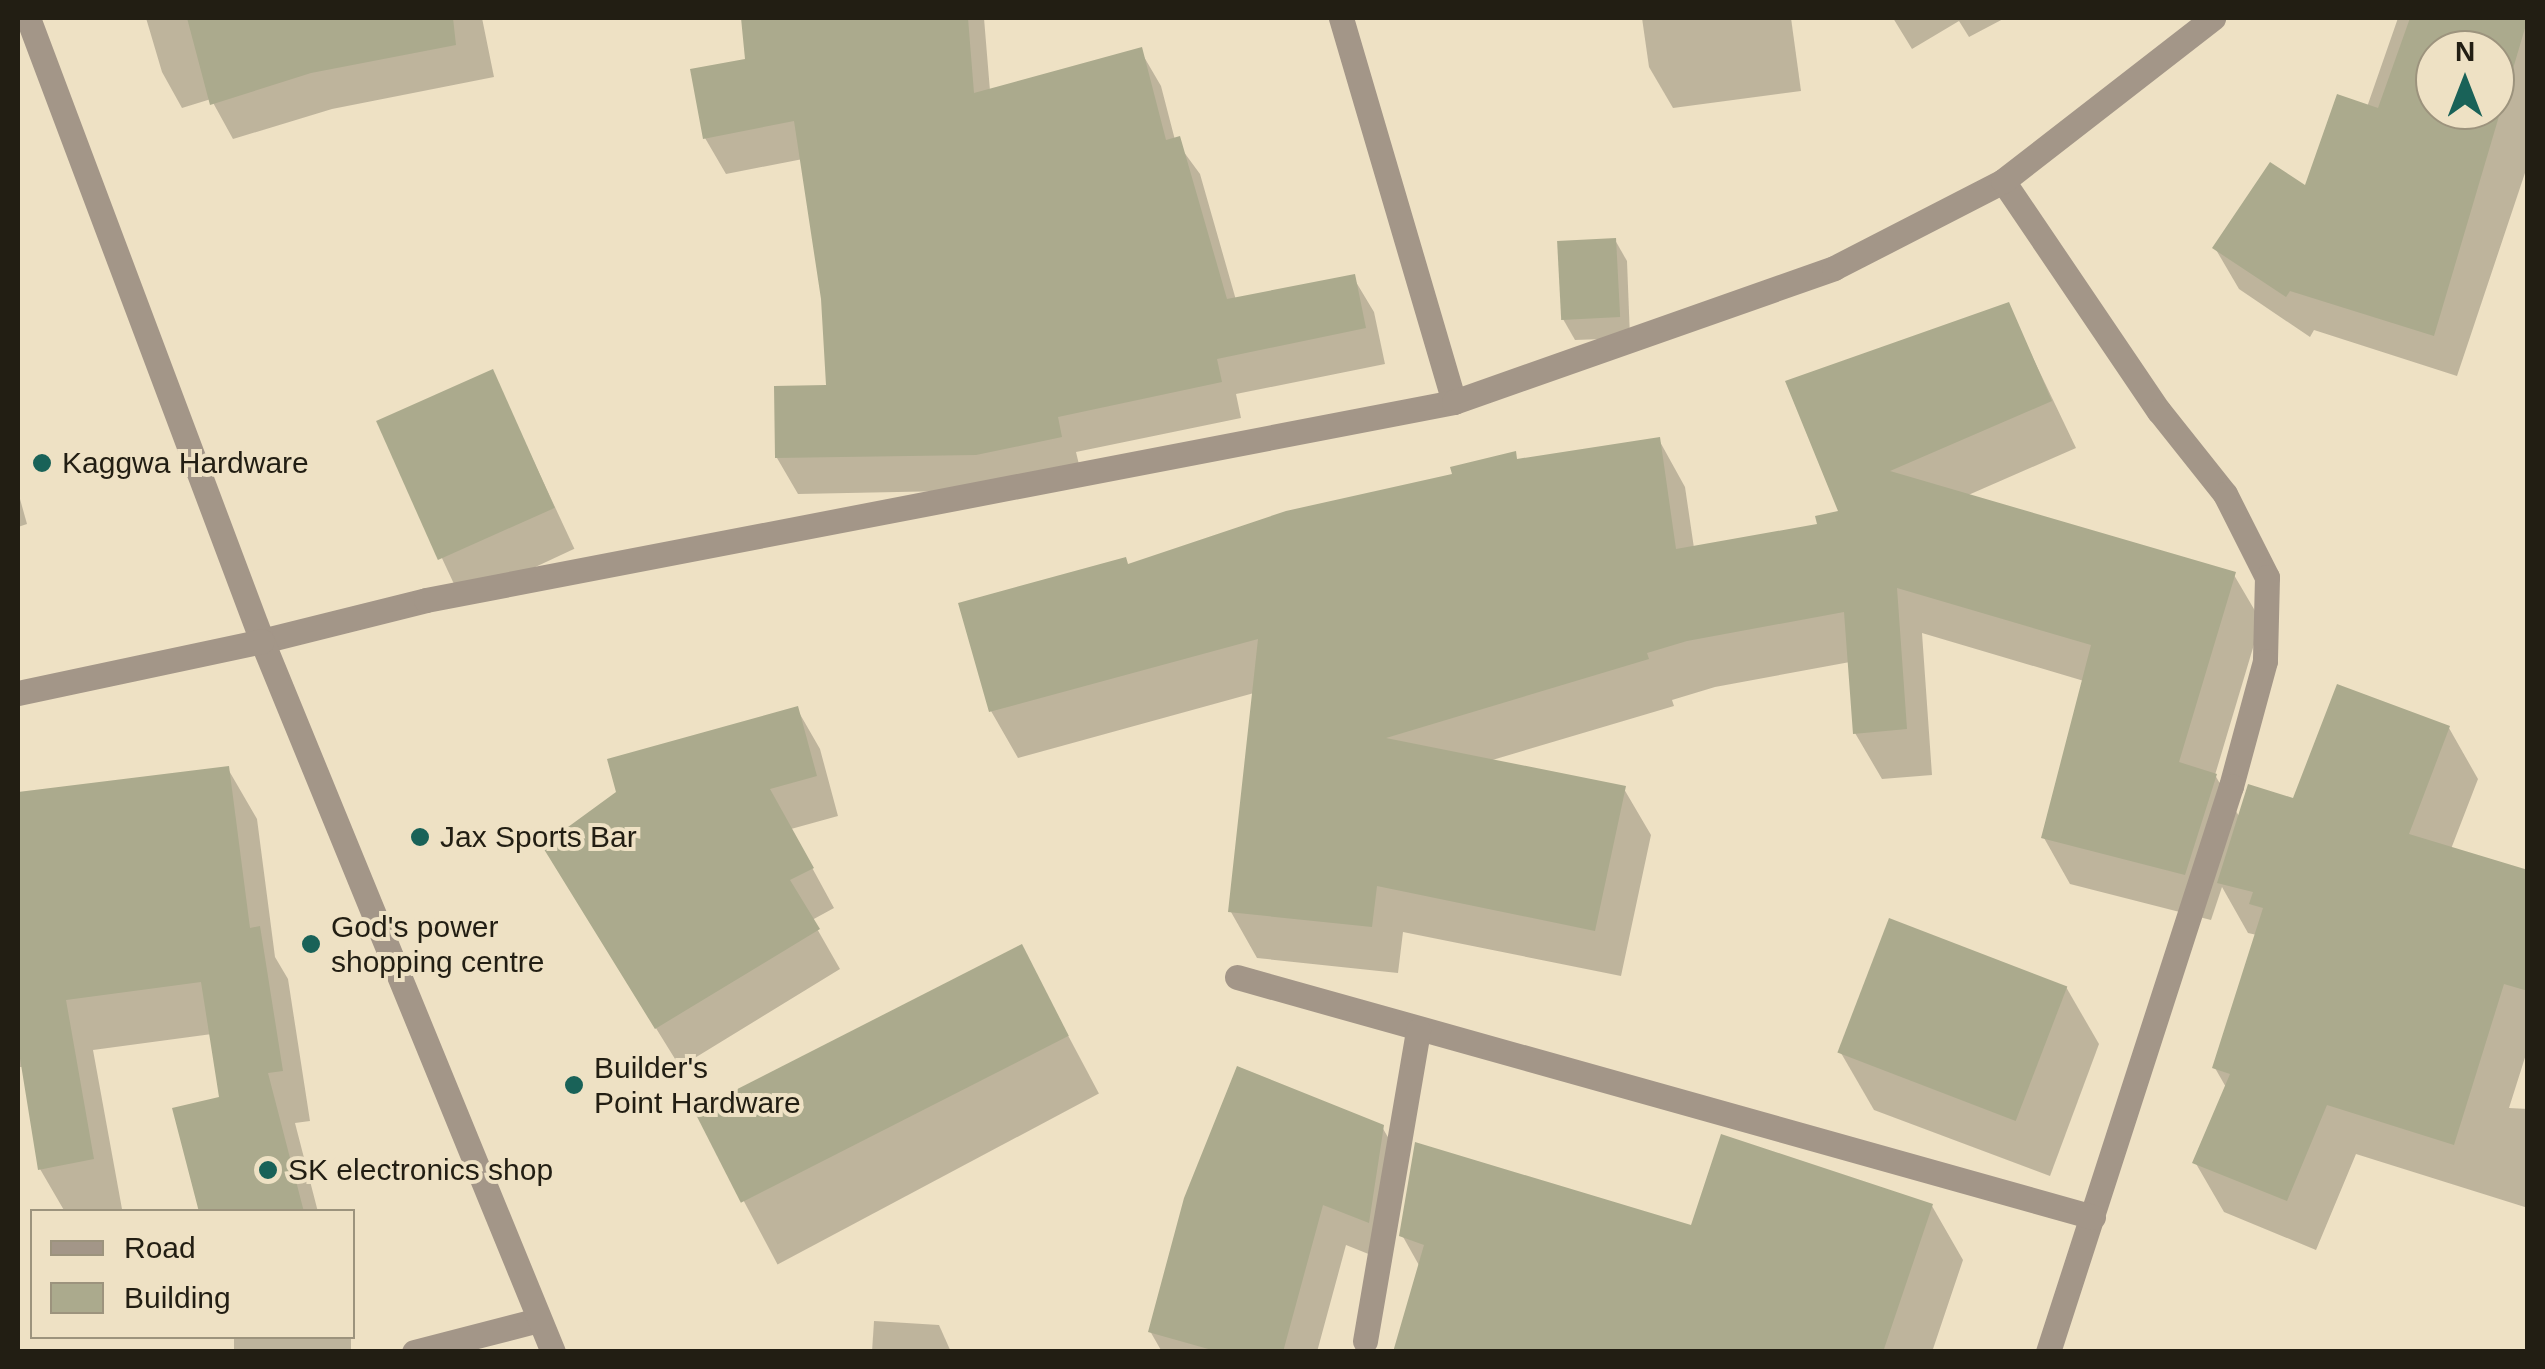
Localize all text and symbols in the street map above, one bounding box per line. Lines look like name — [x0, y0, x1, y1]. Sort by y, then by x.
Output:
north arrow — [2415, 30, 2515, 130]
text: N — [2455, 36, 2475, 67]
place label: Kaggwa Hardware — [62, 445, 309, 481]
marker: Kaggwa Hardware — [31, 452, 53, 474]
place label: Jax Sports Bar — [440, 819, 637, 855]
marker: Jax Sports Bar — [409, 826, 431, 848]
place label: God's power shopping centre — [331, 909, 544, 980]
marker: God's power shopping centre — [300, 933, 322, 955]
place label: Builder's Point Hardware — [594, 1050, 801, 1120]
marker: Builder's Point Hardware — [563, 1074, 585, 1096]
place label: SK electronics shop — [288, 1152, 553, 1188]
marker: SK electronics shop — [257, 1159, 279, 1181]
legend — [30, 1209, 355, 1339]
text: Road — [124, 1231, 196, 1264]
text: Building — [124, 1281, 231, 1314]

